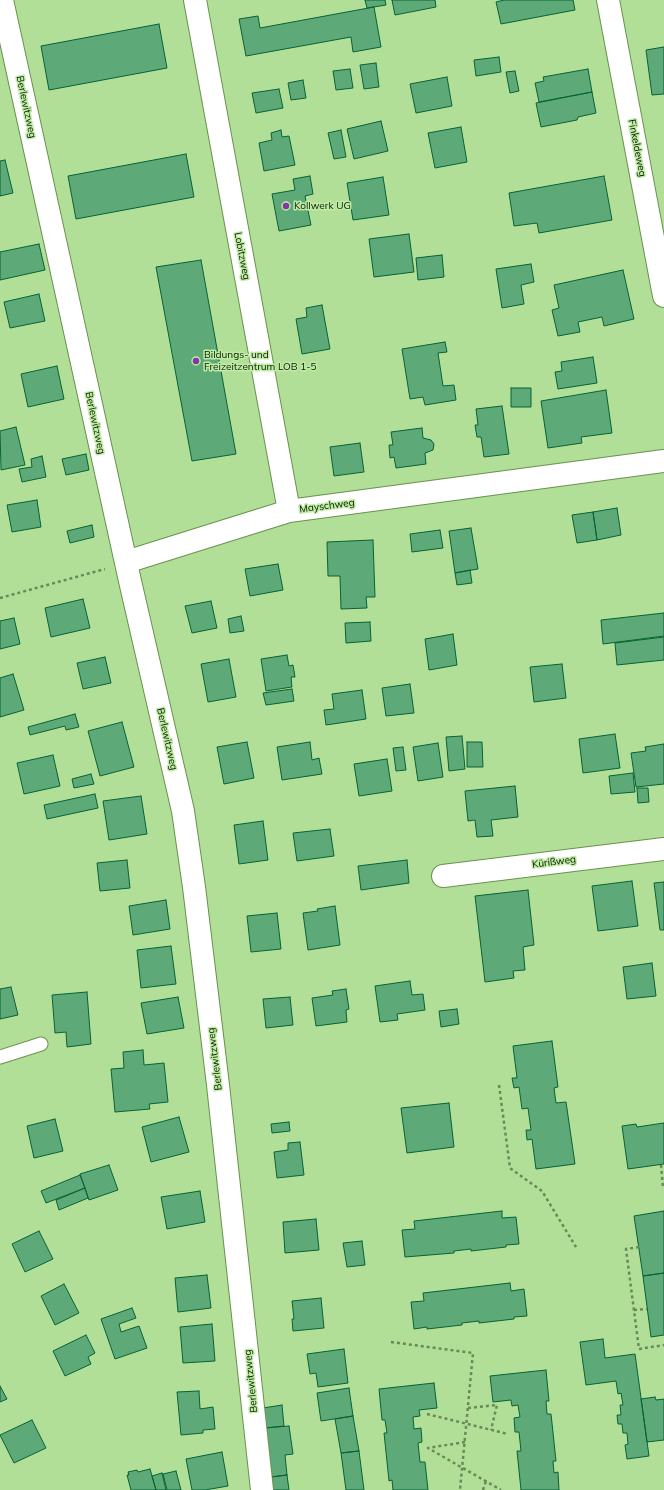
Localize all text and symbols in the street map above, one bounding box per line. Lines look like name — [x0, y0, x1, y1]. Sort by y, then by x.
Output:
street label: Berlewitzweg — [14, 75, 38, 139]
street label: Finkeldeweg — [626, 118, 648, 178]
place label: Kollwerk UG — [294, 200, 351, 212]
marker: Kollwerk UG — [281, 201, 291, 211]
street label: Lobitzweg — [232, 231, 252, 281]
place label: Bildungs- und Freizeitzentrum LOB 1-5 — [204, 349, 316, 372]
marker: Bildungs- und Freizeitzentrum LOB 1-5 — [191, 356, 201, 366]
street label: Berlewitzweg — [83, 391, 107, 455]
street label: Mayschweg — [299, 497, 355, 515]
street label: Berlewitzweg — [154, 707, 180, 771]
street label: Kürißweg — [531, 853, 577, 871]
street label: Berlewitzweg — [205, 1027, 225, 1091]
street label: Berlewitzweg — [242, 1349, 260, 1413]

